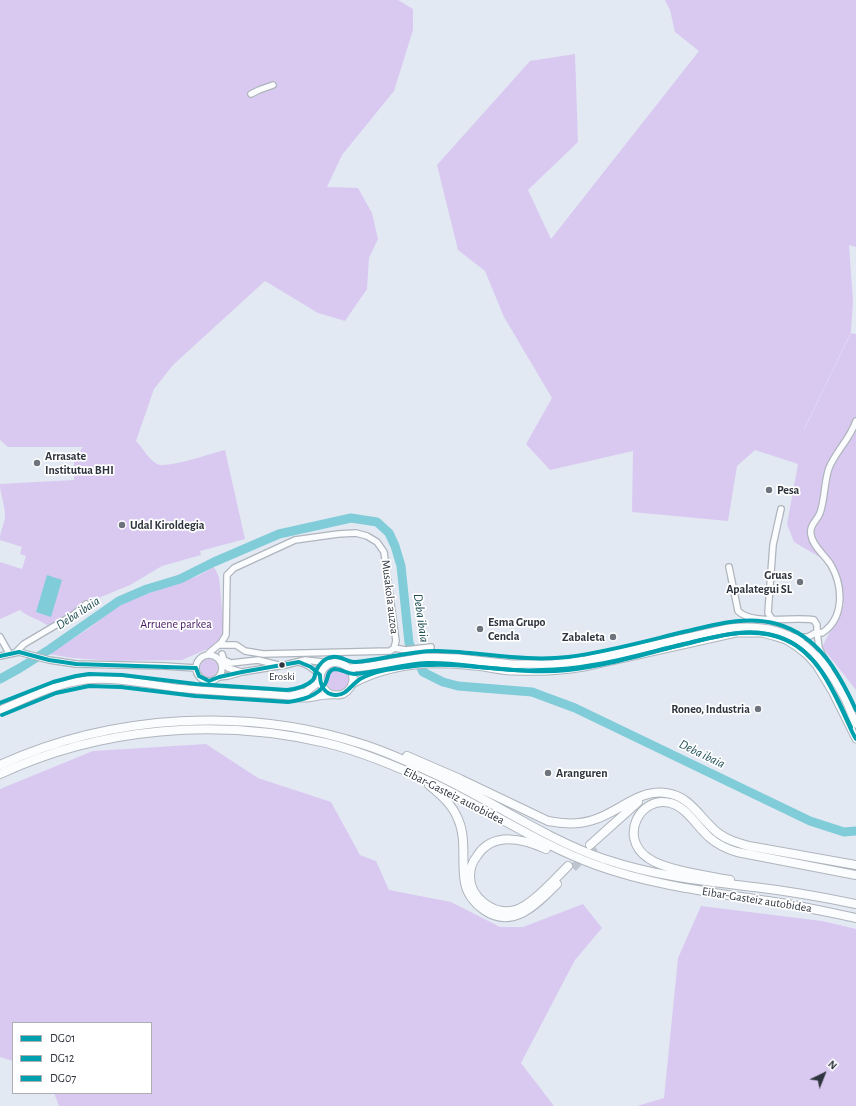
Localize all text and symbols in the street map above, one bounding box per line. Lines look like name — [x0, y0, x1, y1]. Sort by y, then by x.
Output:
place label: Arrasate Institutua BHI — [45, 449, 114, 477]
marker: Arrasate Institutua BHI — [32, 458, 42, 468]
place label: Pesa — [777, 483, 799, 497]
marker: Pesa — [764, 485, 774, 495]
place label: Udal Kiroldegia — [130, 518, 205, 532]
marker: Udal Kiroldegia — [117, 520, 127, 530]
street label: Musakola auzoa — [378, 559, 402, 635]
place label: Gruas Apalategui SL — [726, 568, 792, 596]
marker: Gruas Apalategui SL — [795, 577, 805, 587]
water label: Deba ibaia — [53, 593, 103, 633]
water label: Deba ibaia — [410, 593, 432, 643]
place label: Esma Grupo Cencla — [488, 615, 546, 643]
park label: Arruene parkea — [140, 617, 212, 631]
marker: Esma Grupo Cencla — [475, 624, 485, 634]
place label: Zabaleta — [562, 630, 605, 644]
marker: Zabaleta — [608, 632, 618, 642]
marker: Eroski — [277, 660, 287, 670]
place label: Eroski — [269, 670, 295, 684]
place label: Roneo, Industria — [671, 702, 750, 716]
marker: Roneo, Industria — [753, 704, 763, 714]
water label: Deba ibaia — [676, 736, 728, 772]
street label: Eibar-Gasteiz autobidea — [401, 764, 507, 828]
place label: Aranguren — [556, 766, 608, 780]
marker: Aranguren — [543, 768, 553, 778]
street label: Eibar-Gasteiz autobidea — [701, 884, 813, 916]
legend — [12, 1022, 152, 1094]
text: DG01 — [50, 1032, 75, 1044]
text: DG12 — [50, 1052, 75, 1064]
north arrow — [804, 1054, 844, 1094]
text: N — [826, 1058, 839, 1071]
text: DG07 — [50, 1072, 76, 1084]

